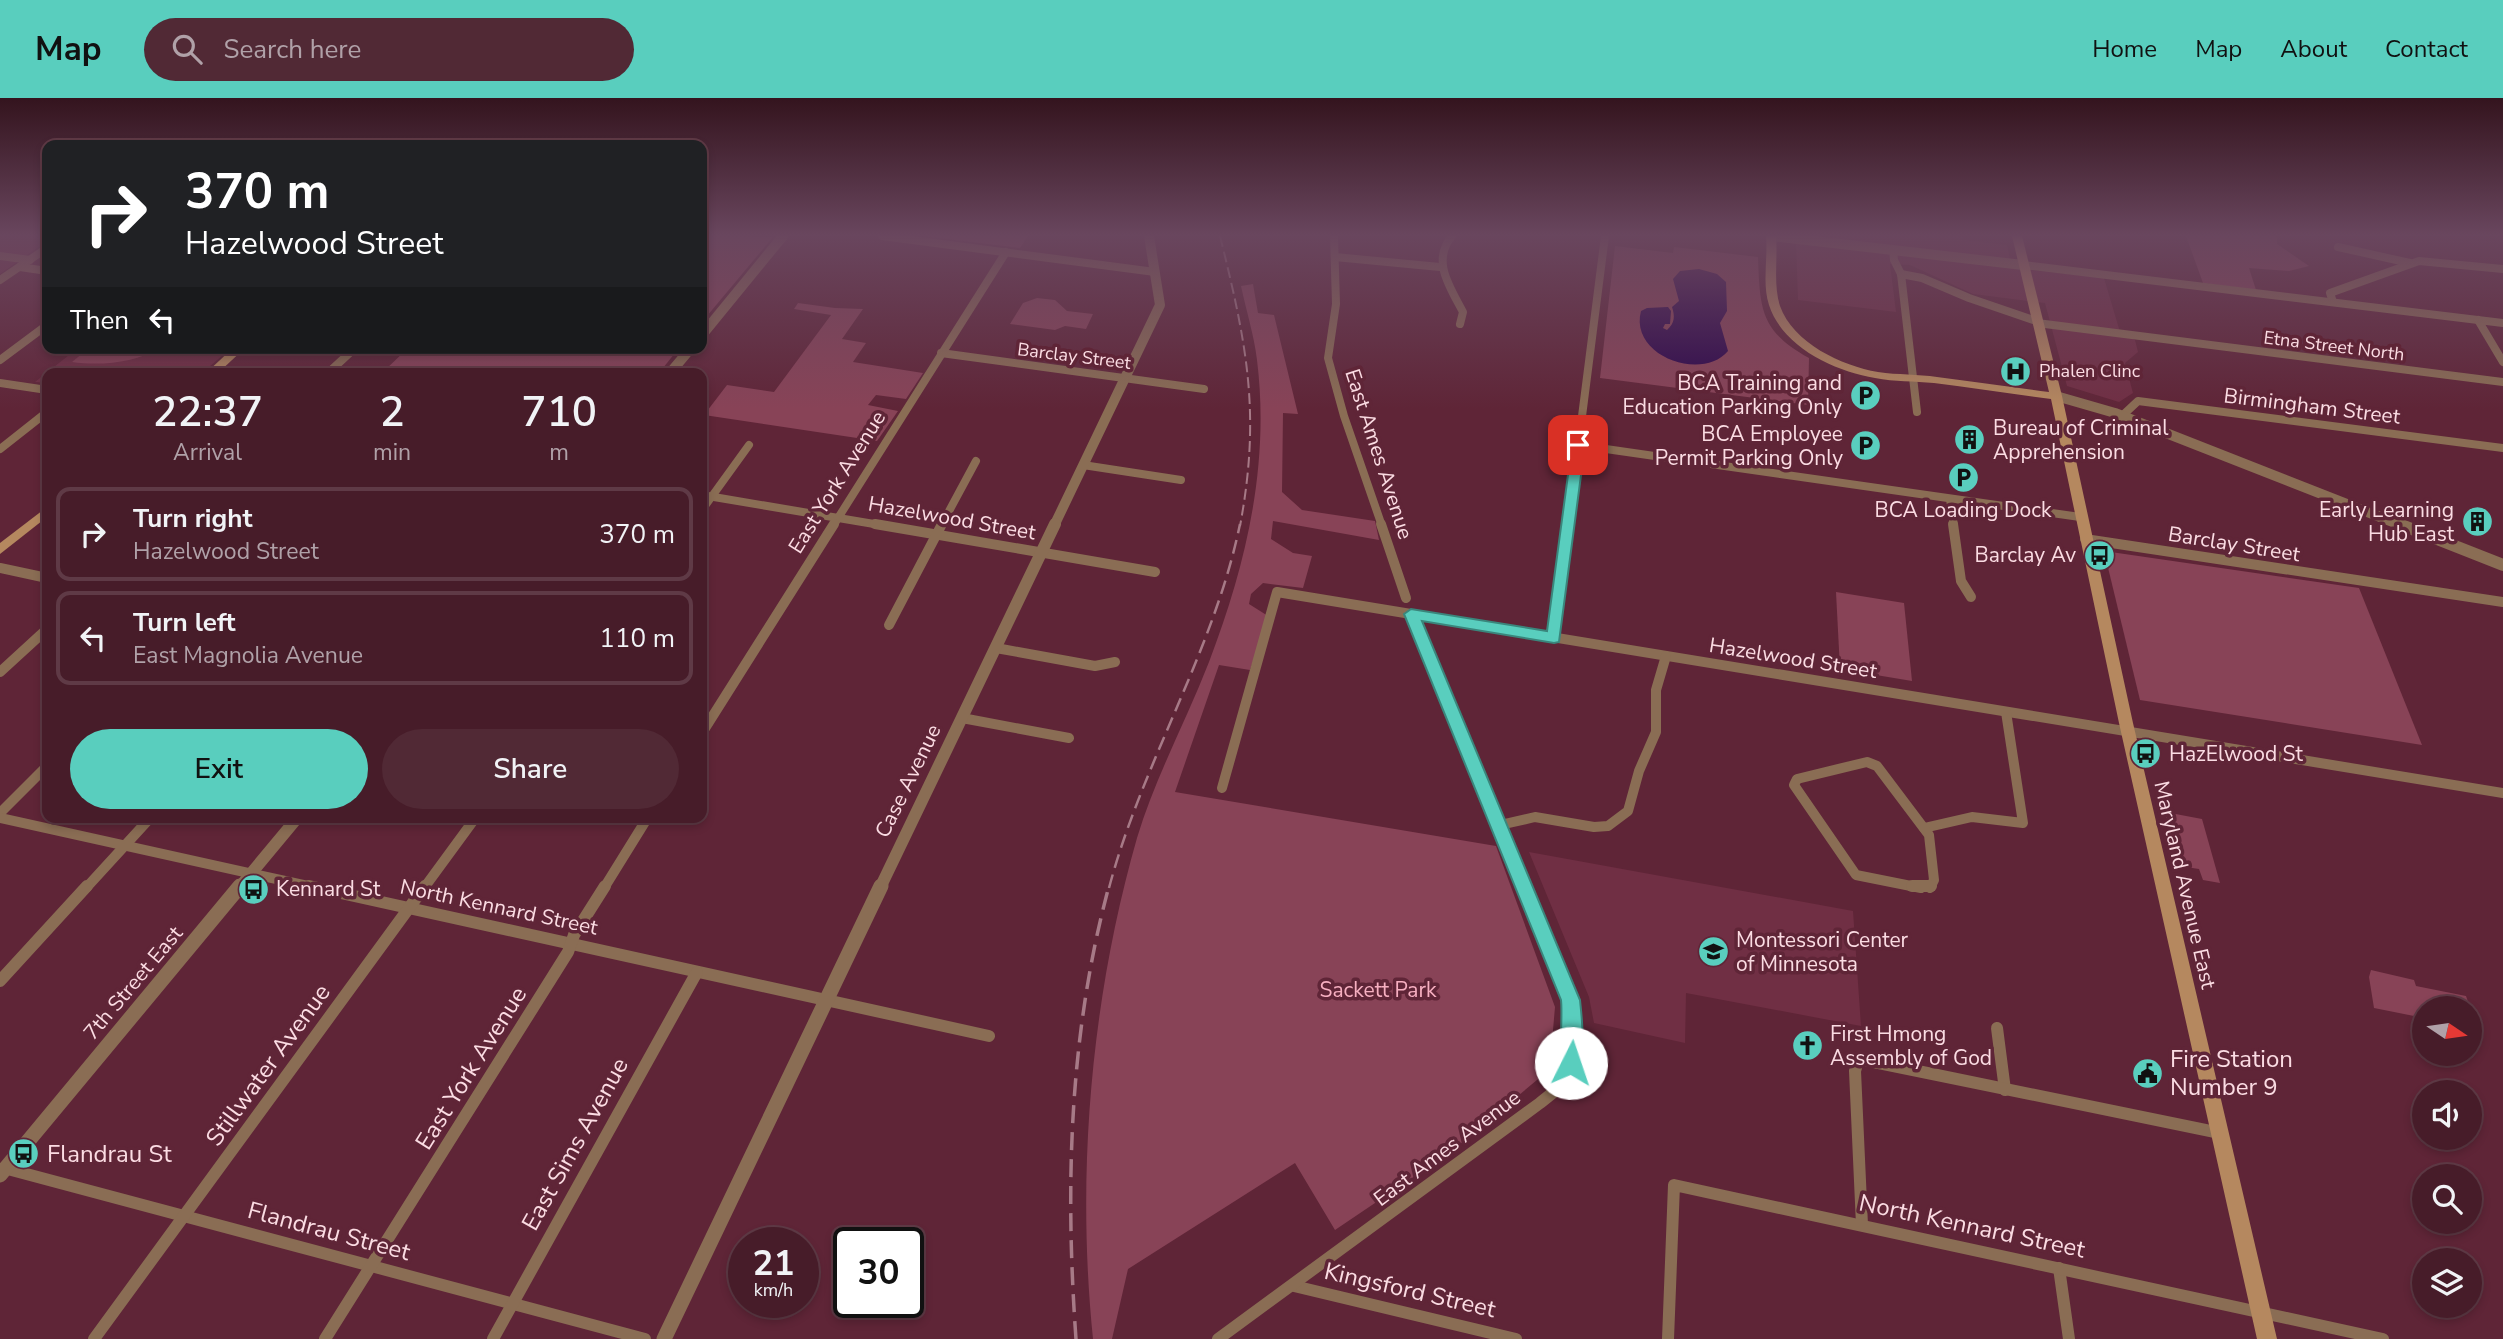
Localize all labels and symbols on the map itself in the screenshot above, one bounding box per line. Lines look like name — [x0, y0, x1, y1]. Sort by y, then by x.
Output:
street label: Etna Street North — [2262, 325, 2406, 367]
street label: Barclay Street — [1016, 337, 1133, 375]
hospital icon: Phalen Clinc — [1999, 354, 2033, 388]
place label: Phalen Clinc — [2039, 359, 2140, 383]
street label: East Ames Avenue — [1338, 365, 1420, 543]
place label: BCA Training and Education Parking Only — [1623, 369, 1842, 421]
parking icon: BCA Training and Education Parking Only — [1848, 378, 1882, 412]
street label: Birmingham Street — [2222, 381, 2402, 431]
street label: East York Avenue — [782, 405, 892, 559]
place label: Bureau of Criminal Apprehension — [1993, 414, 2169, 466]
pin — [1548, 415, 1608, 475]
place label: BCA Employee Permit Parking Only — [1655, 420, 1843, 472]
building icon: Bureau of Criminal Apprehension — [1953, 423, 1987, 457]
parking icon: BCA Employee Permit Parking Only — [1849, 429, 1883, 463]
parking icon: BCA Loading Dock — [1946, 461, 1980, 495]
street label: Hazelwood Street — [866, 489, 1039, 547]
place label: BCA Loading Dock — [1875, 496, 2052, 524]
place label: Early Learning Hub East — [2319, 496, 2455, 548]
building icon: Early Learning Hub East — [2460, 505, 2494, 539]
street label: Barclay Street — [2166, 520, 2303, 568]
bus stop icon: Barclay Av — [2082, 538, 2116, 572]
place label: Barclay Av — [1975, 541, 2076, 569]
street label: Hazelwood Street — [1707, 631, 1880, 685]
street label: Case Avenue — [868, 720, 948, 842]
bus stop icon: HazElwood St — [2129, 737, 2163, 771]
place label: HazElwood St — [2169, 740, 2303, 768]
street label: Maryland Avenue East — [2147, 778, 2223, 992]
bus stop icon: Kennard St — [236, 872, 270, 906]
street label: North Kennard Street — [398, 872, 601, 942]
place label: Kennard St — [276, 875, 381, 903]
street label: 7th Street East — [77, 920, 189, 1046]
place label: Montessori Center of Minnesota — [1736, 926, 1909, 978]
school or university icon: Montessori Center of Minnesota — [1696, 935, 1730, 969]
park label: Sackett Park — [1320, 976, 1437, 1004]
street label: Stillwater Avenue — [198, 978, 338, 1152]
street label: East York Avenue — [408, 980, 534, 1156]
north arrow — [2412, 996, 2482, 1066]
place label: First Hmong Assembly of God — [1830, 1020, 1992, 1072]
position arrow — [1534, 1026, 1608, 1100]
church icon: First Hmong Assembly of God — [1790, 1029, 1824, 1063]
place label: Fire Station Number 9 — [2170, 1043, 2293, 1103]
street label: East Sims Avenue — [514, 1052, 636, 1236]
public building icon: Fire Station Number 9 — [2130, 1056, 2164, 1090]
street label: East Ames Avenue — [1368, 1083, 1526, 1213]
bus stop icon: Flandrau St — [7, 1137, 41, 1171]
place label: Flandrau St — [47, 1138, 172, 1170]
street label: North Kennard Street — [1856, 1186, 2088, 1266]
street label: Flandrau Street — [244, 1194, 414, 1268]
speed limit sign: 30 — [833, 1227, 924, 1318]
street label: Kingsford Street — [1321, 1255, 1499, 1325]

